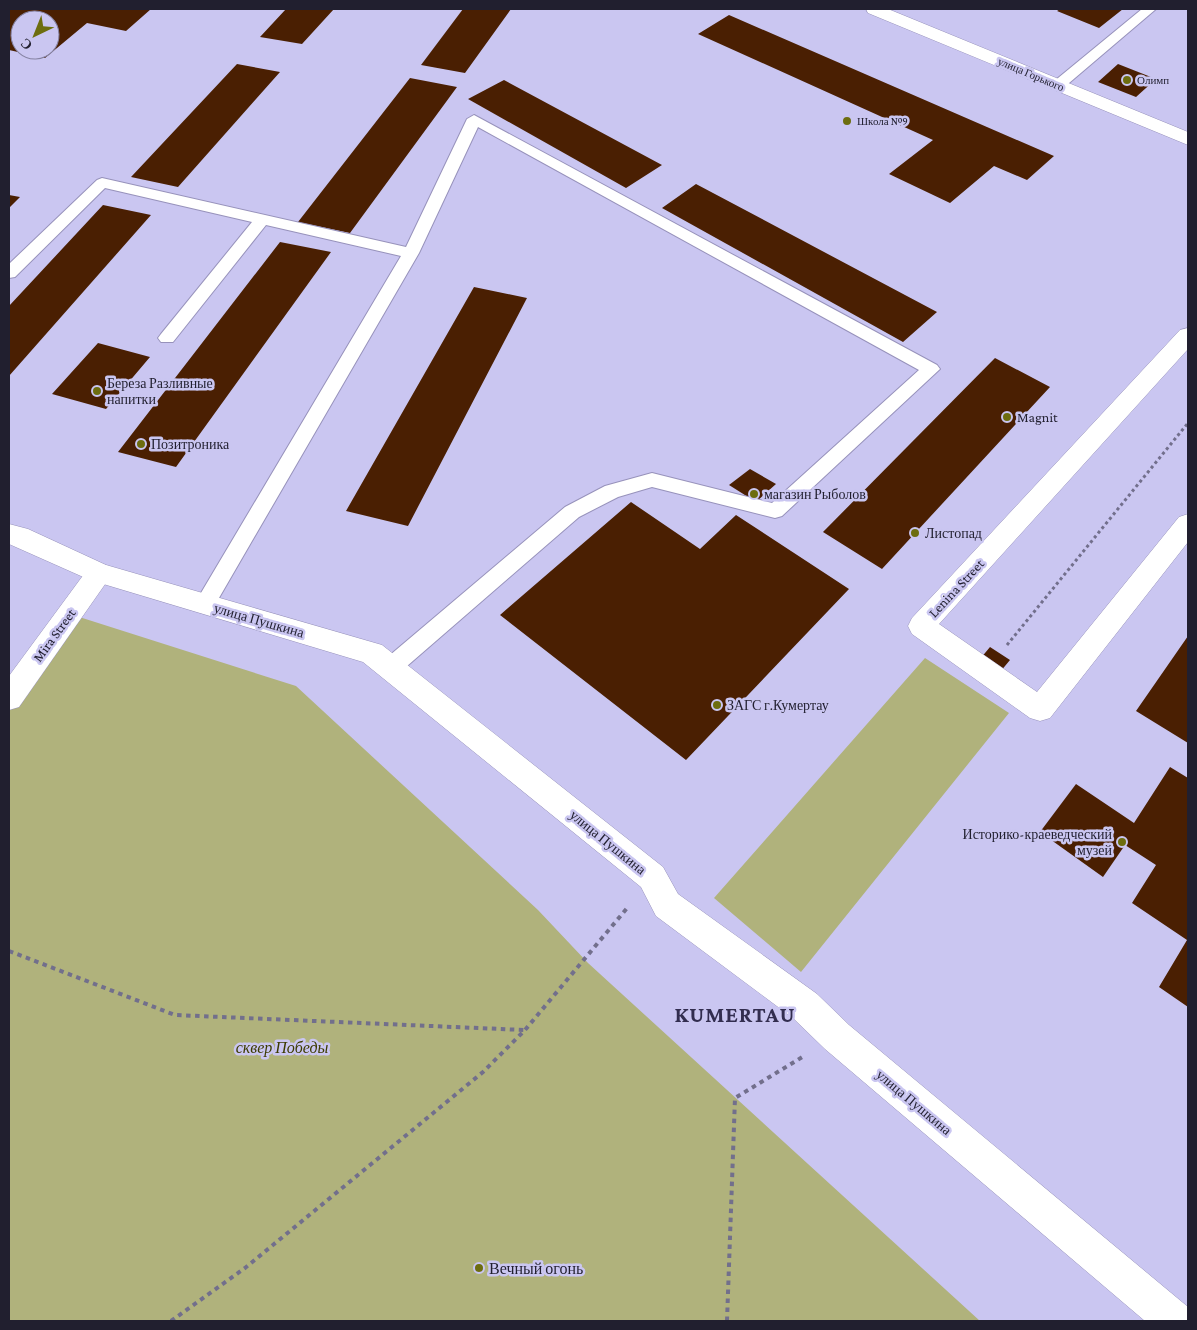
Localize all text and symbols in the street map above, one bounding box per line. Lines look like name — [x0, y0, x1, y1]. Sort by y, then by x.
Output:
north arrow — [10, 10, 60, 60]
text: С — [17, 35, 35, 54]
street label: улица Горького — [996, 55, 1066, 94]
marker: Олимп — [1121, 74, 1133, 86]
place label: Олимп — [1137, 74, 1169, 86]
marker: Школа №9 — [841, 115, 853, 127]
place label: Школа №9 — [857, 115, 908, 127]
place label: Береза Разливные напитки — [107, 375, 213, 407]
marker: Береза Разливные напитки — [91, 385, 103, 397]
place label: Magnit — [1017, 409, 1058, 425]
marker: Magnit — [1001, 411, 1013, 423]
place label: Позитроника — [151, 436, 230, 452]
marker: Позитроника — [135, 438, 147, 450]
place label: магазин Рыболов — [764, 486, 866, 502]
marker: магазин Рыболов — [748, 488, 760, 500]
place label: Листопад — [925, 525, 982, 541]
marker: Листопад — [909, 527, 921, 539]
street label: Lenina Street — [925, 555, 987, 620]
street label: улица Пушкина — [212, 599, 307, 641]
street label: Mira Street — [29, 605, 79, 665]
place label: ЗАГС г.Кумертау — [727, 697, 829, 713]
marker: ЗАГС г.Кумертау — [711, 699, 723, 711]
street label: улица Пушкина — [567, 806, 650, 878]
place label: Историко-краеведческий музей — [963, 826, 1112, 858]
marker: Историко-краеведческий музей — [1116, 836, 1128, 848]
district label: KUMERTAU — [675, 1002, 795, 1027]
park label: сквер Победы — [236, 1039, 328, 1057]
street label: улица Пушкина — [873, 1066, 955, 1139]
place label: Вечный огонь — [489, 1260, 583, 1277]
marker: Вечный огонь — [473, 1262, 485, 1274]

